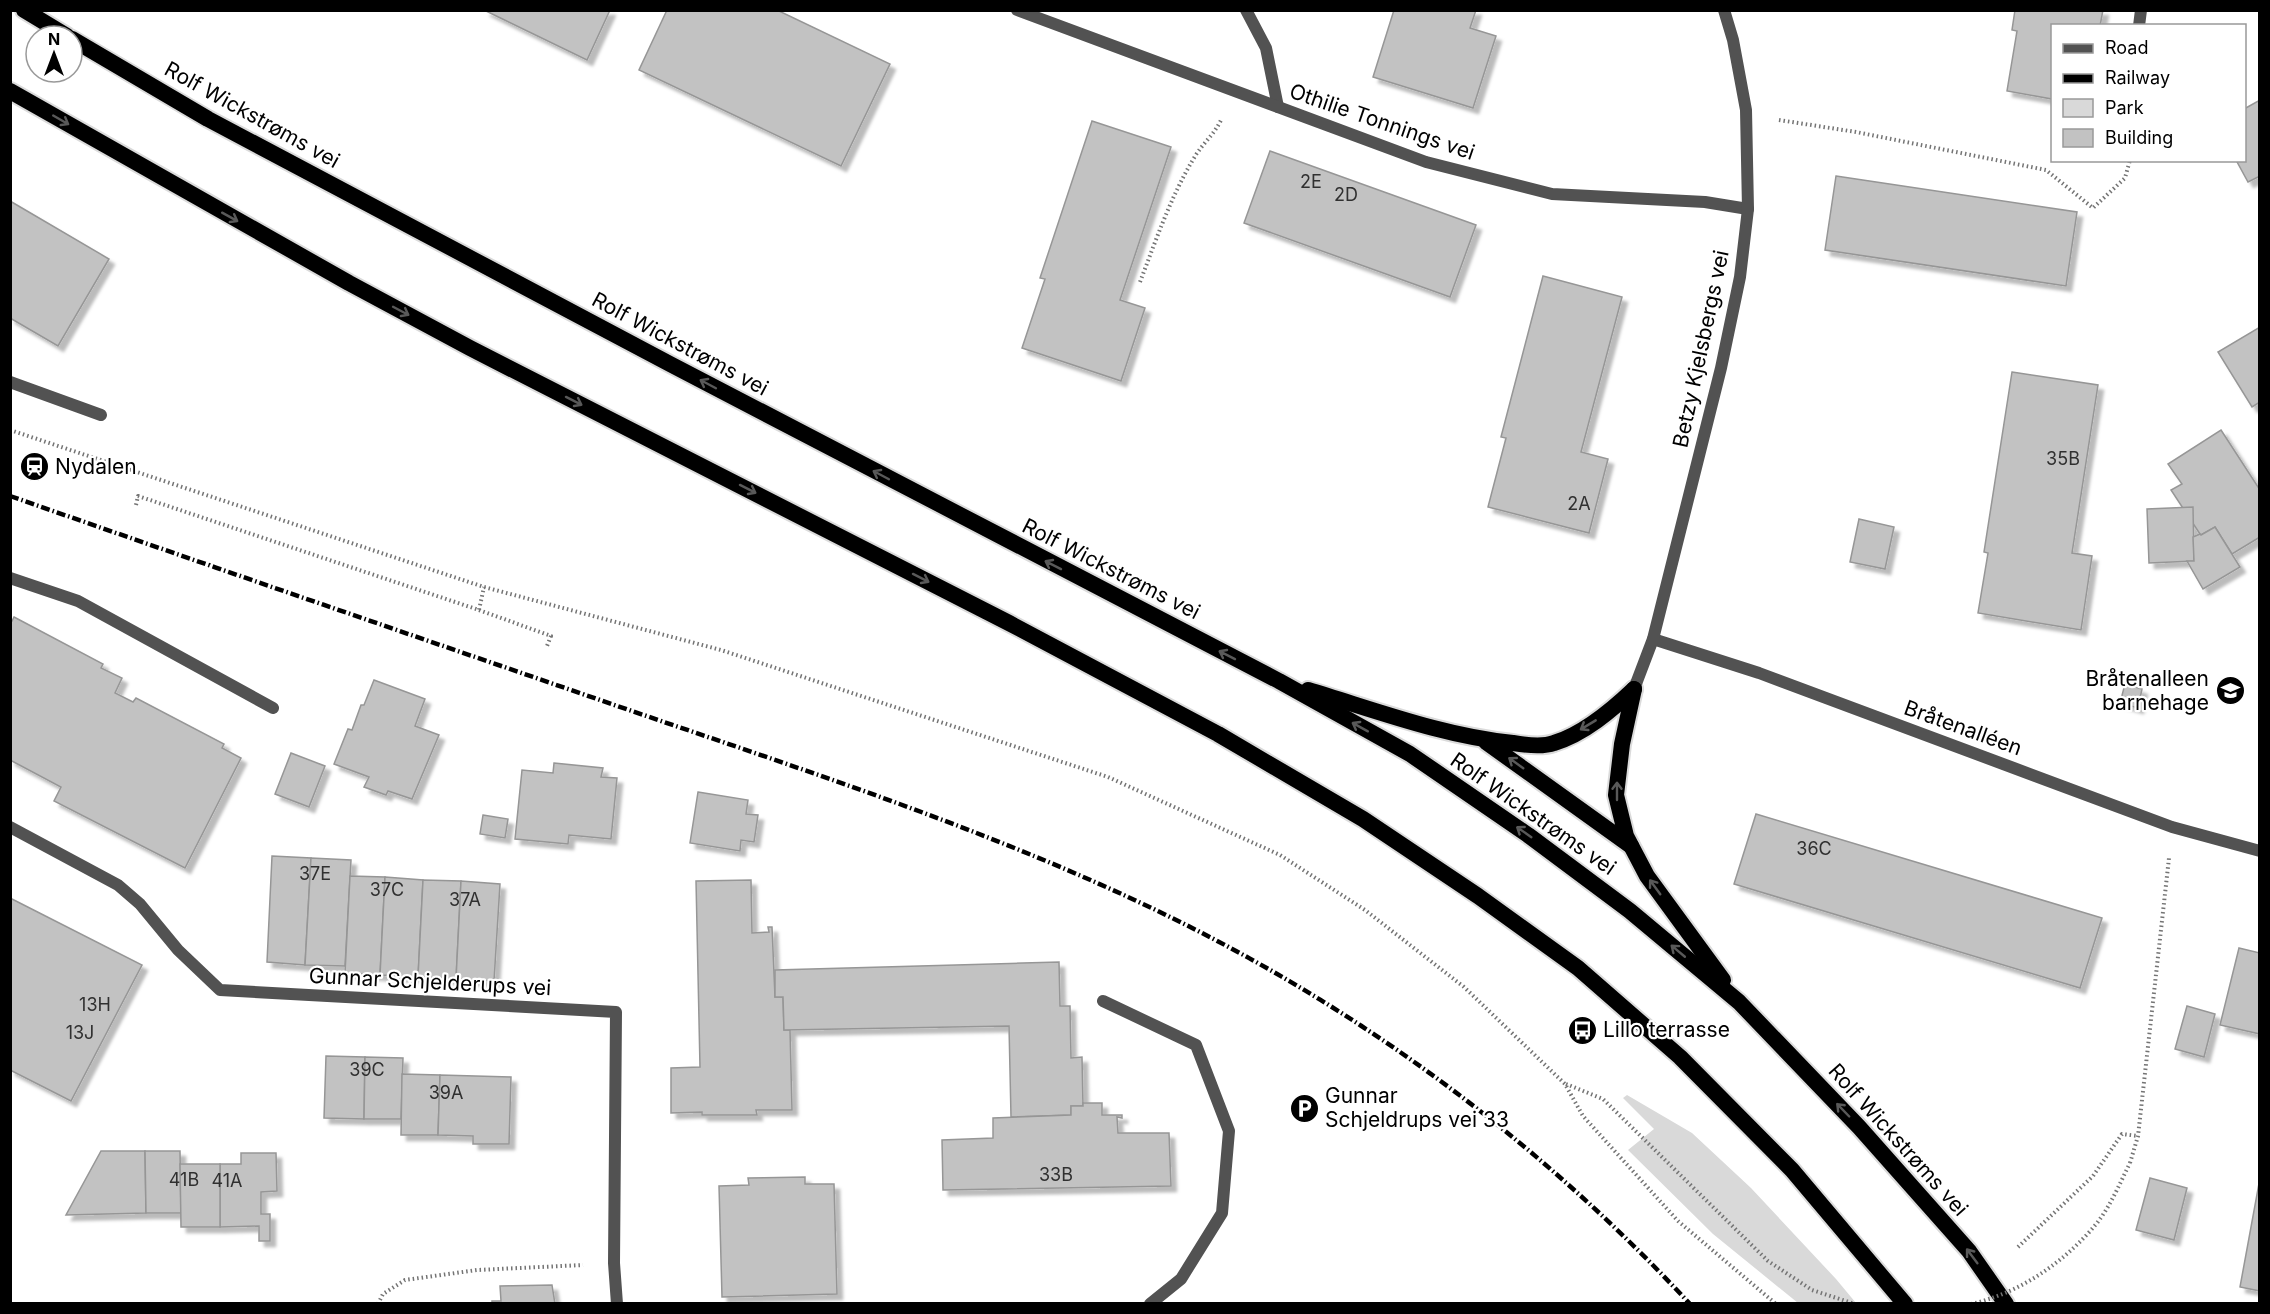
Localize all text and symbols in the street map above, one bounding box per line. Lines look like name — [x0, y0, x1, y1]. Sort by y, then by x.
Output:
north arrow — [24, 24, 84, 84]
legend — [2051, 24, 2246, 162]
text: N — [48, 29, 60, 49]
text: Road — [2105, 37, 2148, 58]
street label: Rolf Wickstrøms vei — [160, 56, 344, 173]
text: Railway — [2105, 67, 2170, 88]
street label: Othilie Tonnings vei — [1286, 78, 1478, 165]
text: Park — [2105, 97, 2144, 118]
one-way arrow — [52, 114, 69, 126]
text: Building — [2105, 127, 2173, 148]
house number: 2E — [1300, 171, 1322, 192]
house number: 2D — [1334, 184, 1358, 205]
one-way arrow — [221, 212, 239, 223]
street label: Betzy Kjelsbergs vei — [1667, 248, 1734, 450]
street label: Rolf Wickstrøms vei — [588, 286, 773, 401]
one-way arrow — [392, 305, 409, 317]
one-way arrow — [700, 378, 717, 390]
one-way arrow — [565, 395, 582, 407]
house number: 35B — [2046, 448, 2080, 469]
station icon: Nydalen — [18, 451, 50, 483]
place label: Nydalen — [55, 454, 137, 479]
one-way arrow — [872, 469, 890, 480]
one-way arrow — [738, 484, 756, 496]
house number: 2A — [1567, 493, 1591, 514]
street label: Rolf Wickstrøms vei — [1018, 513, 1204, 624]
one-way arrow — [1045, 559, 1063, 570]
one-way arrow — [912, 573, 930, 584]
one-way arrow — [1218, 649, 1236, 660]
place label: Bråtenalleen barnehage — [2085, 666, 2209, 715]
school or university icon: Bråtenalleen barnehage — [2214, 675, 2246, 707]
street label: Bråtenalléen — [1901, 695, 2026, 760]
one-way arrow — [1580, 720, 1597, 732]
one-way arrow — [1352, 721, 1369, 733]
street label: Rolf Wickstrøms vei — [1446, 747, 1621, 880]
one-way arrow — [1509, 757, 1525, 769]
one-way arrow — [1611, 781, 1623, 801]
one-way arrow — [1516, 826, 1532, 838]
house number: 36C — [1796, 838, 1832, 859]
house number: 37E — [299, 863, 331, 884]
house number: 37C — [370, 879, 404, 900]
one-way arrow — [1649, 880, 1661, 896]
house number: 37A — [449, 889, 481, 910]
one-way arrow — [1671, 944, 1686, 958]
street label: Gunnar Schjelderups vei — [308, 963, 552, 1000]
house number: 13H — [79, 994, 111, 1015]
bus stop icon: Lillo terrasse — [1566, 1014, 1598, 1046]
place label: Lillo terrasse — [1603, 1017, 1730, 1042]
house number: 13J — [66, 1022, 94, 1043]
street label: Rolf Wickstrøms vei — [1823, 1058, 1973, 1221]
house number: 39C — [349, 1059, 385, 1080]
house number: 39A — [429, 1082, 463, 1103]
place label: Gunnar Schjeldrups vei 33 — [1325, 1083, 1509, 1132]
parking icon: Gunnar Schjeldrups vei 33 — [1288, 1092, 1320, 1124]
one-way arrow — [1836, 1103, 1850, 1118]
house number: 33B — [1039, 1164, 1073, 1185]
house number: 41B — [169, 1169, 199, 1190]
house number: 41A — [211, 1170, 243, 1191]
one-way arrow — [1966, 1248, 1979, 1264]

